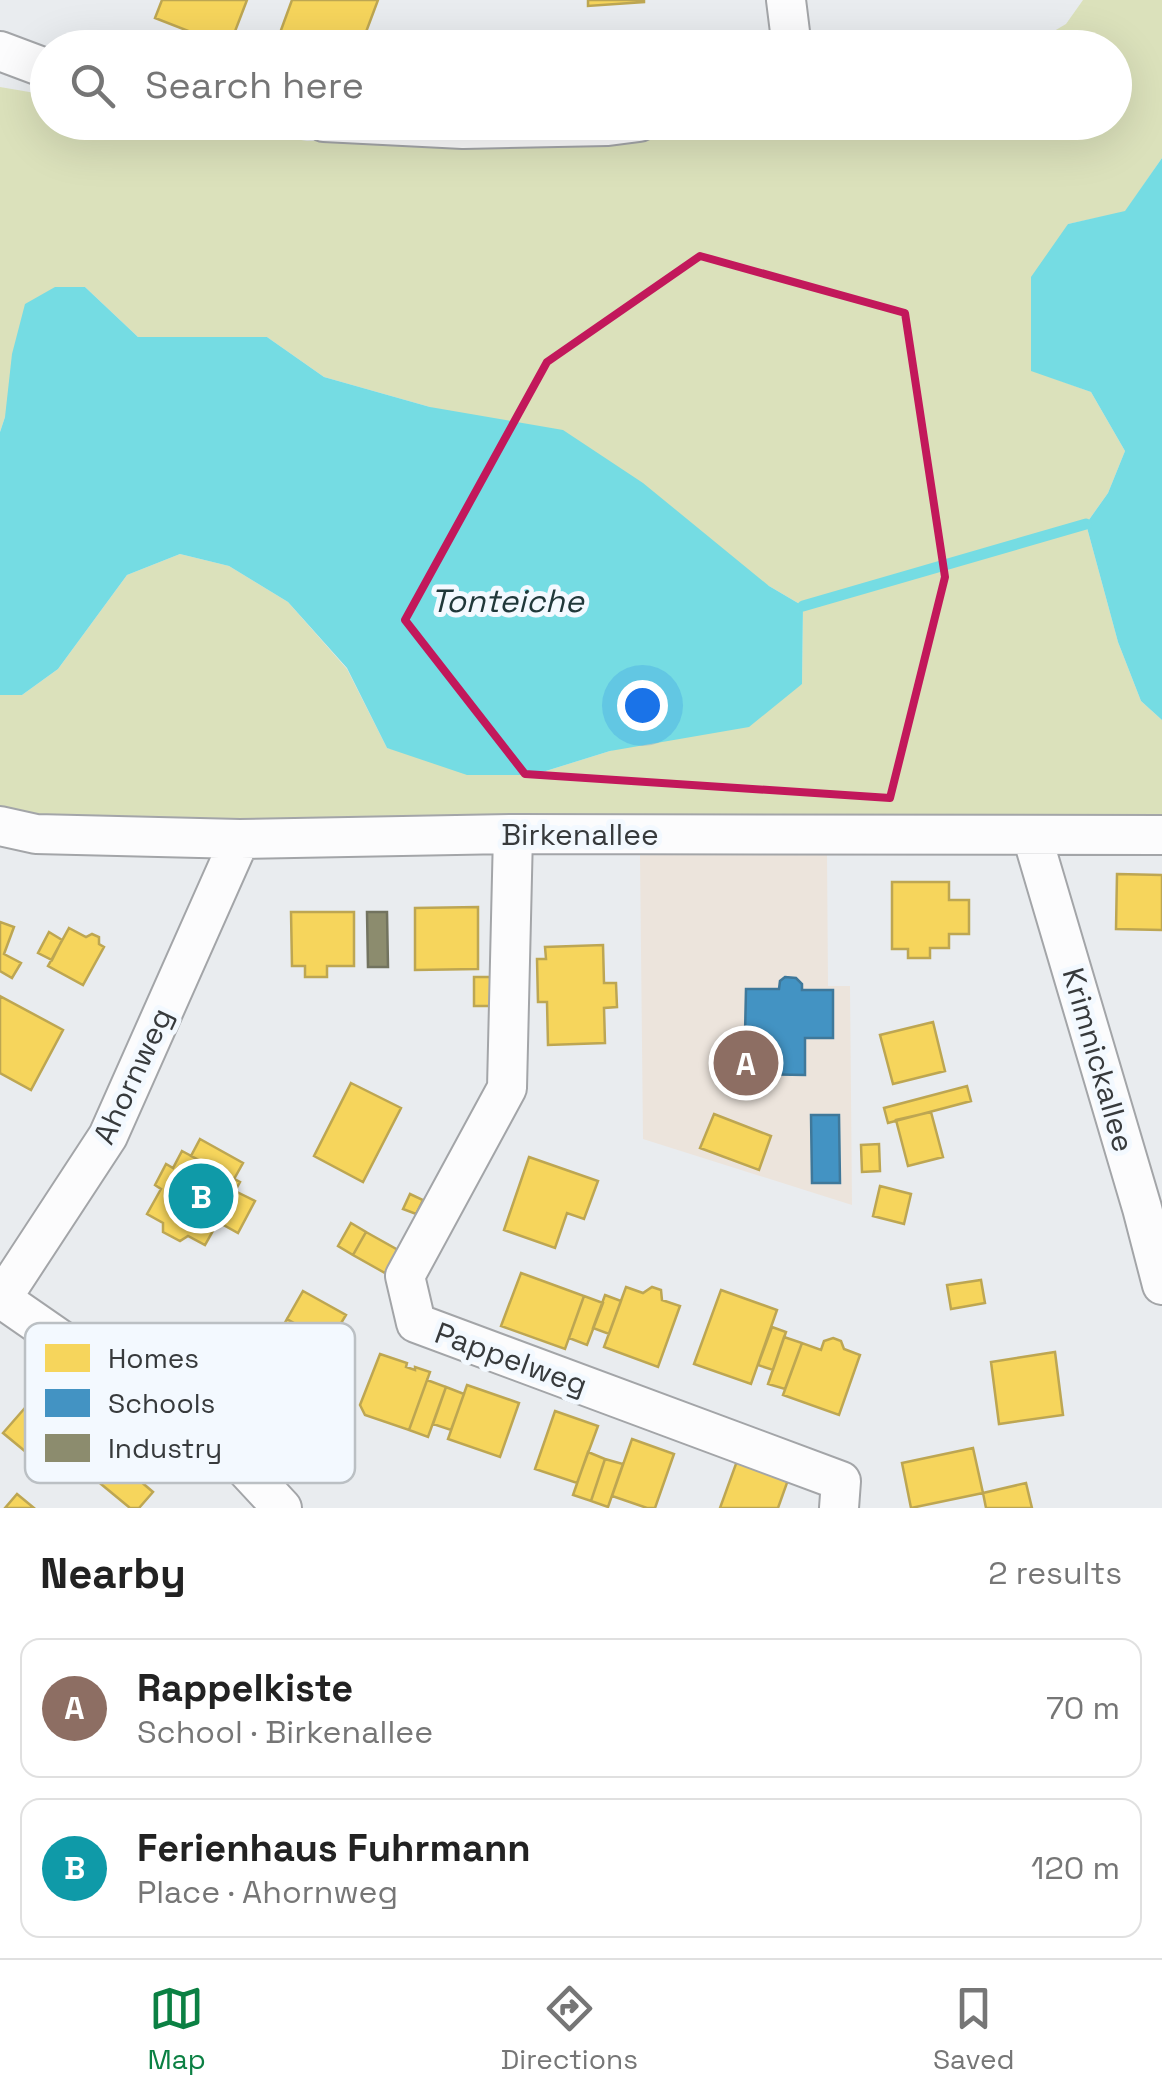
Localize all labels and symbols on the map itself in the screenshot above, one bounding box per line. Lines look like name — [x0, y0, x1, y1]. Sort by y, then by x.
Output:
water label: Tonteiche — [430, 581, 585, 621]
your location — [617, 680, 668, 731]
street label: Birkenallee — [501, 815, 659, 854]
street label: Krimnickallee — [1054, 963, 1143, 1156]
street label: Ahornweg — [84, 1001, 181, 1150]
pin: A — [714, 1026, 778, 1100]
pin: B — [168, 1158, 234, 1234]
street label: Pappelweg — [430, 1313, 593, 1404]
legend — [25, 1323, 355, 1483]
text: Homes — [108, 1340, 199, 1376]
text: Schools — [108, 1385, 215, 1421]
text: Industry — [108, 1430, 222, 1466]

